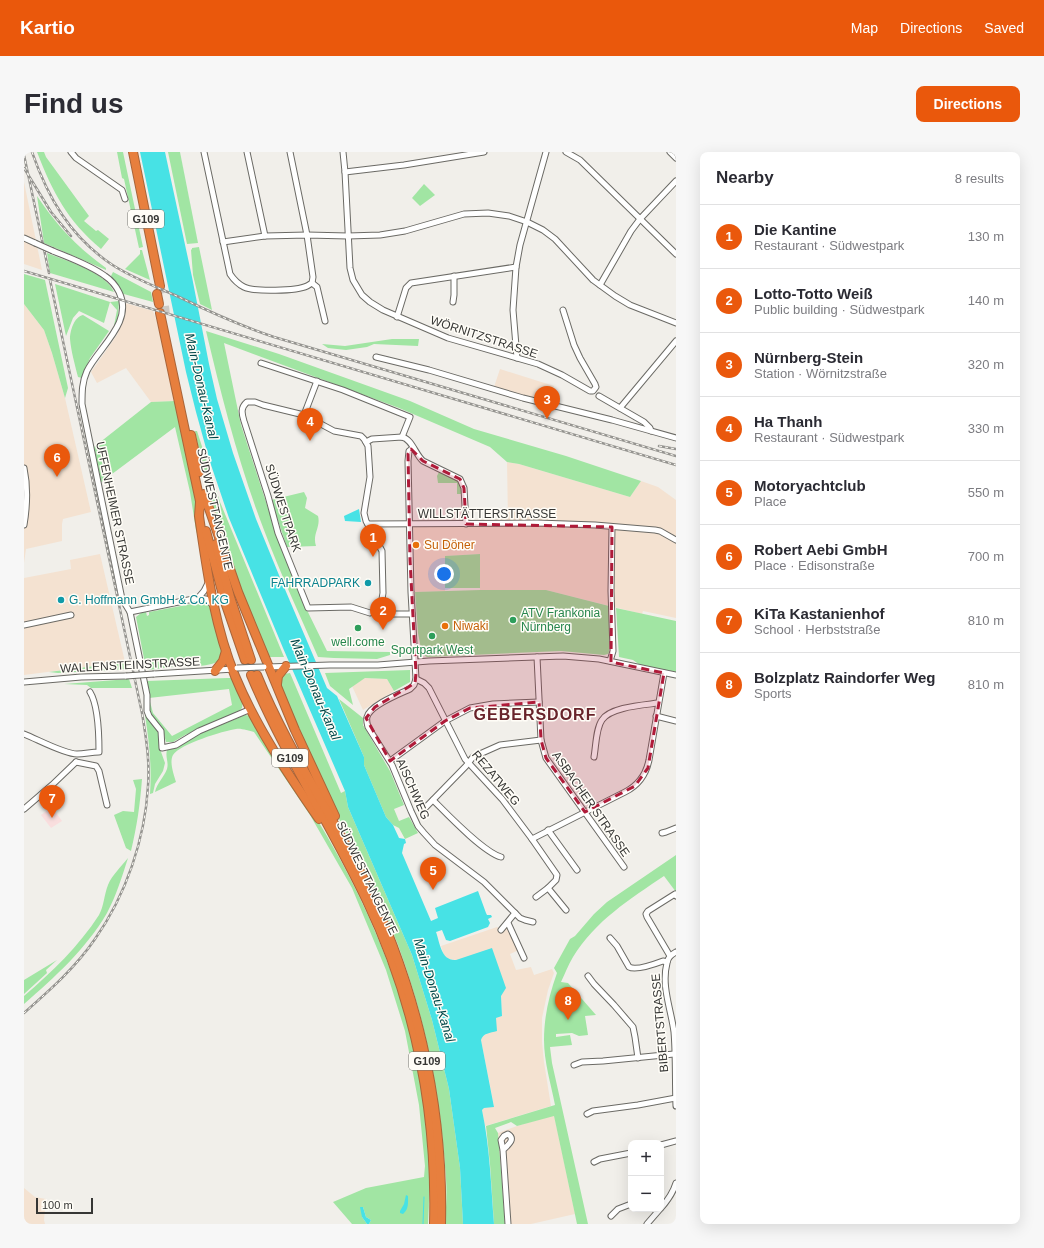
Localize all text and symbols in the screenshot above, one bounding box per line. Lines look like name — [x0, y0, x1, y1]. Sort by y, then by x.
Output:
text: Kartio — [20, 17, 75, 38]
text: Map — [851, 20, 878, 36]
text: Directions — [900, 20, 962, 36]
text: Saved — [984, 20, 1024, 36]
button: Directions — [916, 86, 1020, 122]
text: Find us — [24, 88, 124, 119]
text: Nearby — [716, 168, 774, 187]
text: 8 results — [955, 171, 1004, 186]
road number: G109 — [128, 210, 164, 228]
text: Die Kantine — [754, 221, 837, 238]
text: 1 — [725, 229, 733, 244]
text: 130 m — [968, 229, 1004, 244]
text: Restaurant · Südwestpark — [754, 238, 904, 253]
text: Lotto-Totto Weiß — [754, 285, 873, 302]
text: 2 — [725, 293, 733, 308]
text: 140 m — [968, 293, 1004, 308]
text: Public building · Südwestpark — [754, 302, 925, 317]
street label: WÖRNITZSTRASSE — [429, 313, 539, 361]
water label: Main-Donau-Kanal — [182, 332, 221, 442]
text: Nürnberg-Stein — [754, 349, 863, 366]
text: 3 — [725, 357, 733, 372]
text: 320 m — [968, 357, 1004, 372]
text: Station · Wörnitzstraße — [754, 366, 887, 381]
pin: 3 — [534, 386, 560, 419]
pin: 4 — [297, 408, 323, 441]
text: Ha Thanh — [754, 413, 822, 430]
text: 4 — [725, 421, 733, 436]
text: 330 m — [968, 421, 1004, 436]
text: Restaurant · Südwestpark — [754, 430, 904, 445]
street label: UFFENHEIMER STRASSE — [93, 440, 137, 586]
pin: 6 — [44, 444, 70, 477]
street label: SÜDWESTTANGENTE — [194, 447, 236, 571]
street label: SÜDWESTPARK — [262, 462, 304, 554]
text: Motoryachtclub — [754, 477, 866, 494]
text: 5 — [725, 485, 733, 500]
text: 550 m — [968, 485, 1004, 500]
text: Place — [754, 494, 787, 509]
street label: WILLSTÄTTERSTRASSE — [418, 507, 556, 521]
pin: 1 — [360, 524, 386, 557]
place label: Su Döner — [424, 538, 475, 552]
marker: Su Döner — [411, 540, 421, 550]
text: Robert Aebi GmbH — [754, 541, 888, 558]
text: 6 — [725, 549, 733, 564]
text: 700 m — [968, 549, 1004, 564]
text: Place · Edisonstraße — [754, 558, 875, 573]
your location — [434, 564, 454, 584]
place label: FAHRRADPARK — [271, 576, 360, 590]
marker: FAHRRADPARK — [363, 578, 373, 588]
place label: G. Hoffmann GmbH & Co. KG — [69, 593, 229, 607]
marker: G. Hoffmann GmbH & Co. KG — [56, 595, 66, 605]
pin: 2 — [370, 597, 396, 630]
text: KiTa Kastanienhof — [754, 605, 885, 622]
place label: ATV Frankonia Nürnberg — [521, 606, 600, 634]
text: 7 — [725, 613, 733, 628]
text: 810 m — [968, 613, 1004, 628]
marker: ATV Frankonia Nürnberg — [508, 615, 518, 625]
place label: Niwaki — [453, 619, 488, 633]
marker: Niwaki — [440, 621, 450, 631]
text: School · Herbststraße — [754, 622, 880, 637]
marker: well.come — [353, 623, 363, 633]
marker: Sportpark West — [427, 631, 437, 641]
place label: well.come — [330, 635, 385, 649]
water label: Main-Donau-Kanal — [287, 636, 344, 743]
place label: Sportpark West — [391, 643, 474, 657]
street label: WALLENSTEINSTRASSE — [60, 654, 200, 676]
text: Bolzplatz Raindorfer Weg — [754, 669, 935, 686]
text: 8 — [725, 677, 733, 692]
text: 810 m — [968, 677, 1004, 692]
text: Sports — [754, 686, 792, 701]
district label: GEBERSDORF — [474, 706, 596, 723]
street label: REZATWEG — [469, 748, 523, 808]
road number: G109 — [272, 749, 308, 767]
street label: ASBACHER STRASSE — [549, 749, 633, 859]
street label: AISCHWEG — [393, 756, 433, 822]
pin: 7 — [39, 785, 65, 818]
street label: SÜDWESTTANGENTE — [333, 819, 401, 937]
pin: 5 — [420, 857, 446, 890]
water label: Main-Donau-Kanal — [411, 936, 459, 1045]
street label: BIBERTSTRASSE — [649, 973, 671, 1073]
pin: 8 — [555, 987, 581, 1020]
road number: G109 — [409, 1052, 445, 1070]
map controls — [628, 1140, 664, 1212]
button: + — [628, 1140, 664, 1176]
button: − — [628, 1176, 664, 1212]
scale bar — [36, 1196, 93, 1215]
text: 100 m — [42, 1199, 73, 1211]

